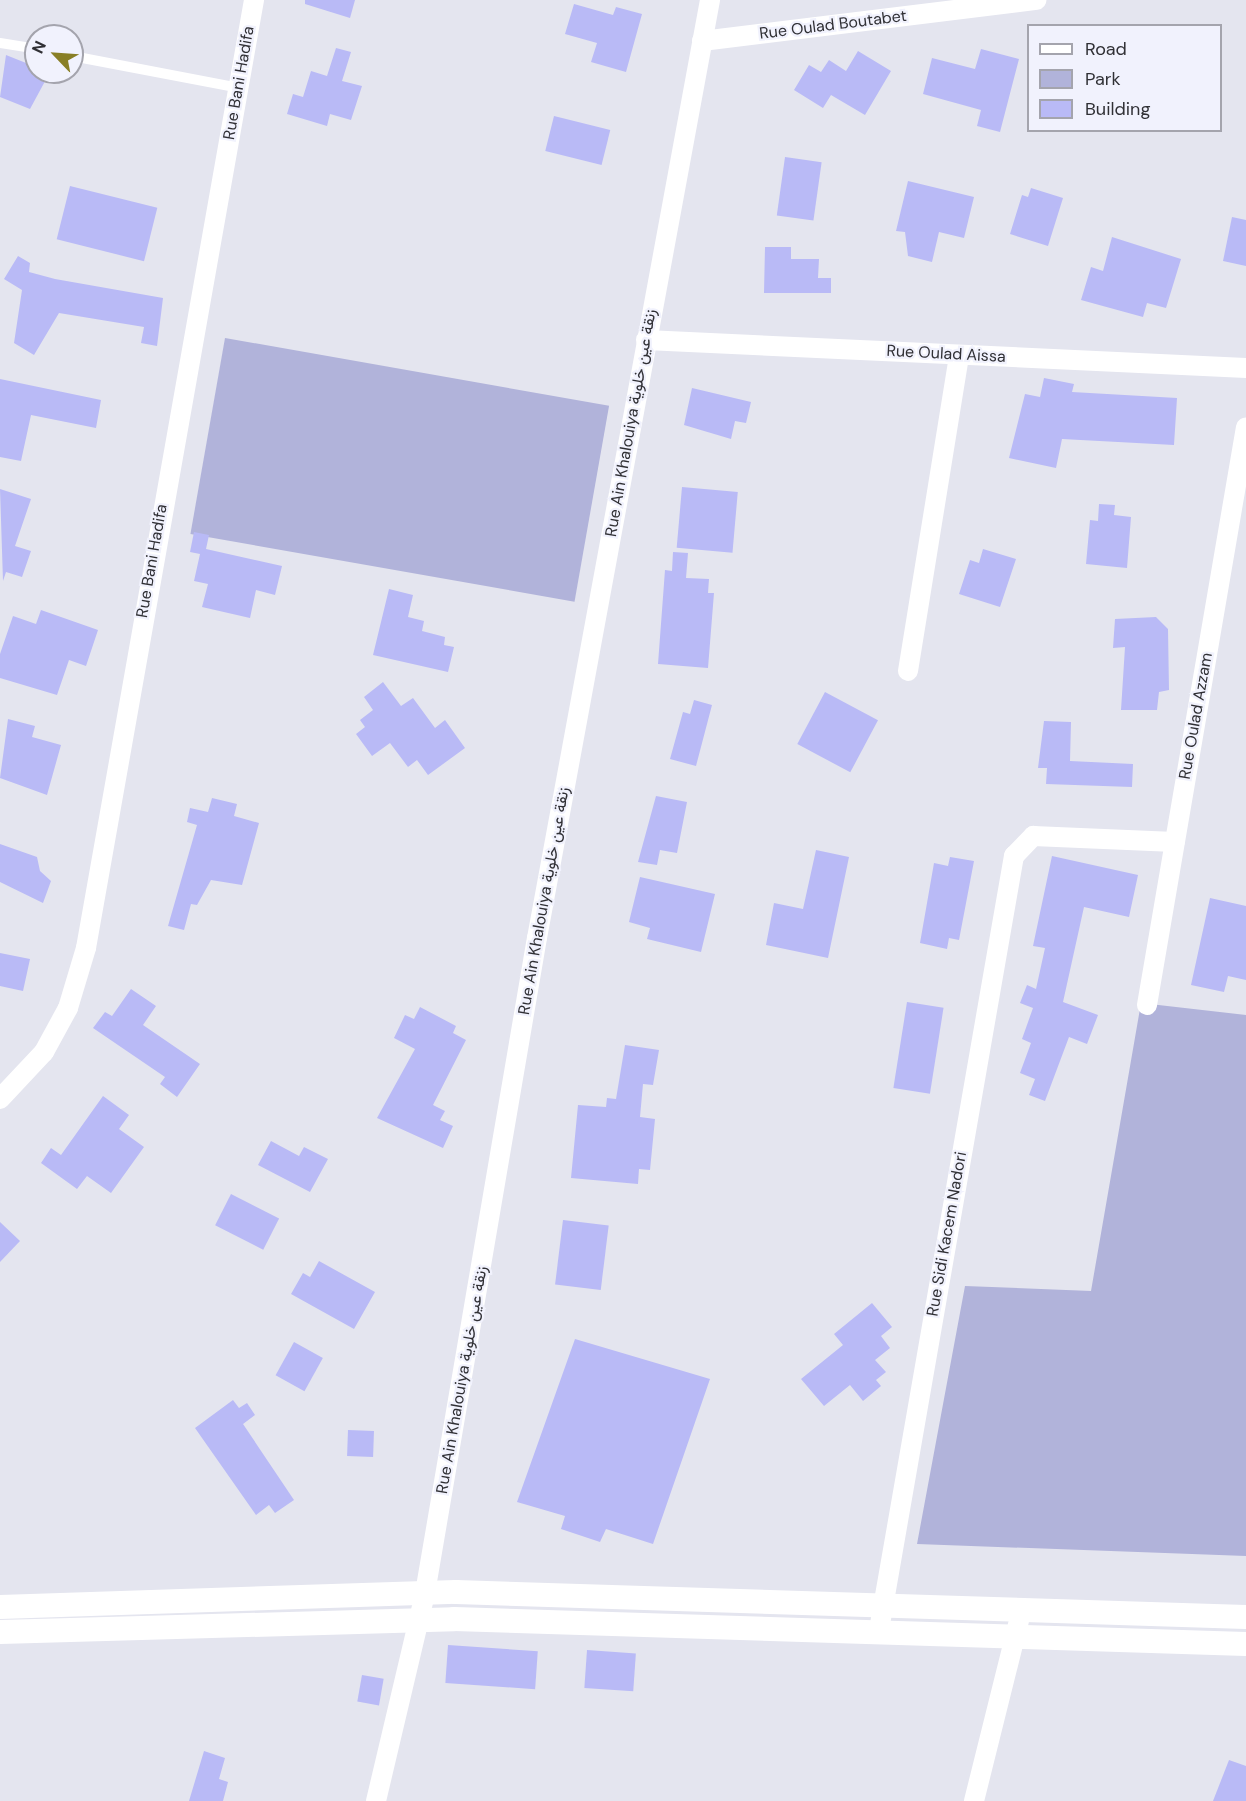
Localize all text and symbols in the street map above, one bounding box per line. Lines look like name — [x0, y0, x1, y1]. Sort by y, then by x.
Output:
street label: Rue Oulad Boutabet — [758, 6, 908, 44]
north arrow — [24, 24, 84, 84]
legend — [1027, 24, 1222, 132]
street label: Rue Bani Hadifa — [220, 25, 258, 141]
text: N — [27, 37, 51, 57]
text: Road — [1085, 37, 1127, 61]
text: Park — [1085, 67, 1121, 91]
text: Building — [1085, 97, 1150, 121]
street label: Rue Ain Khalouiya زنقة عين خلوية — [602, 308, 660, 538]
street label: Rue Oulad Aissa — [886, 341, 1006, 367]
street label: Rue Bani Hadifa — [133, 503, 171, 619]
street label: Rue Oulad Azzam — [1175, 651, 1217, 781]
street label: Rue Ain Khalouiya زنقة عين خلوية — [515, 786, 573, 1016]
street label: Rue Sidi Kacem Nadori — [923, 1150, 971, 1318]
street label: Rue Ain Khalouiya زنقة عين خلوية — [433, 1265, 491, 1495]

